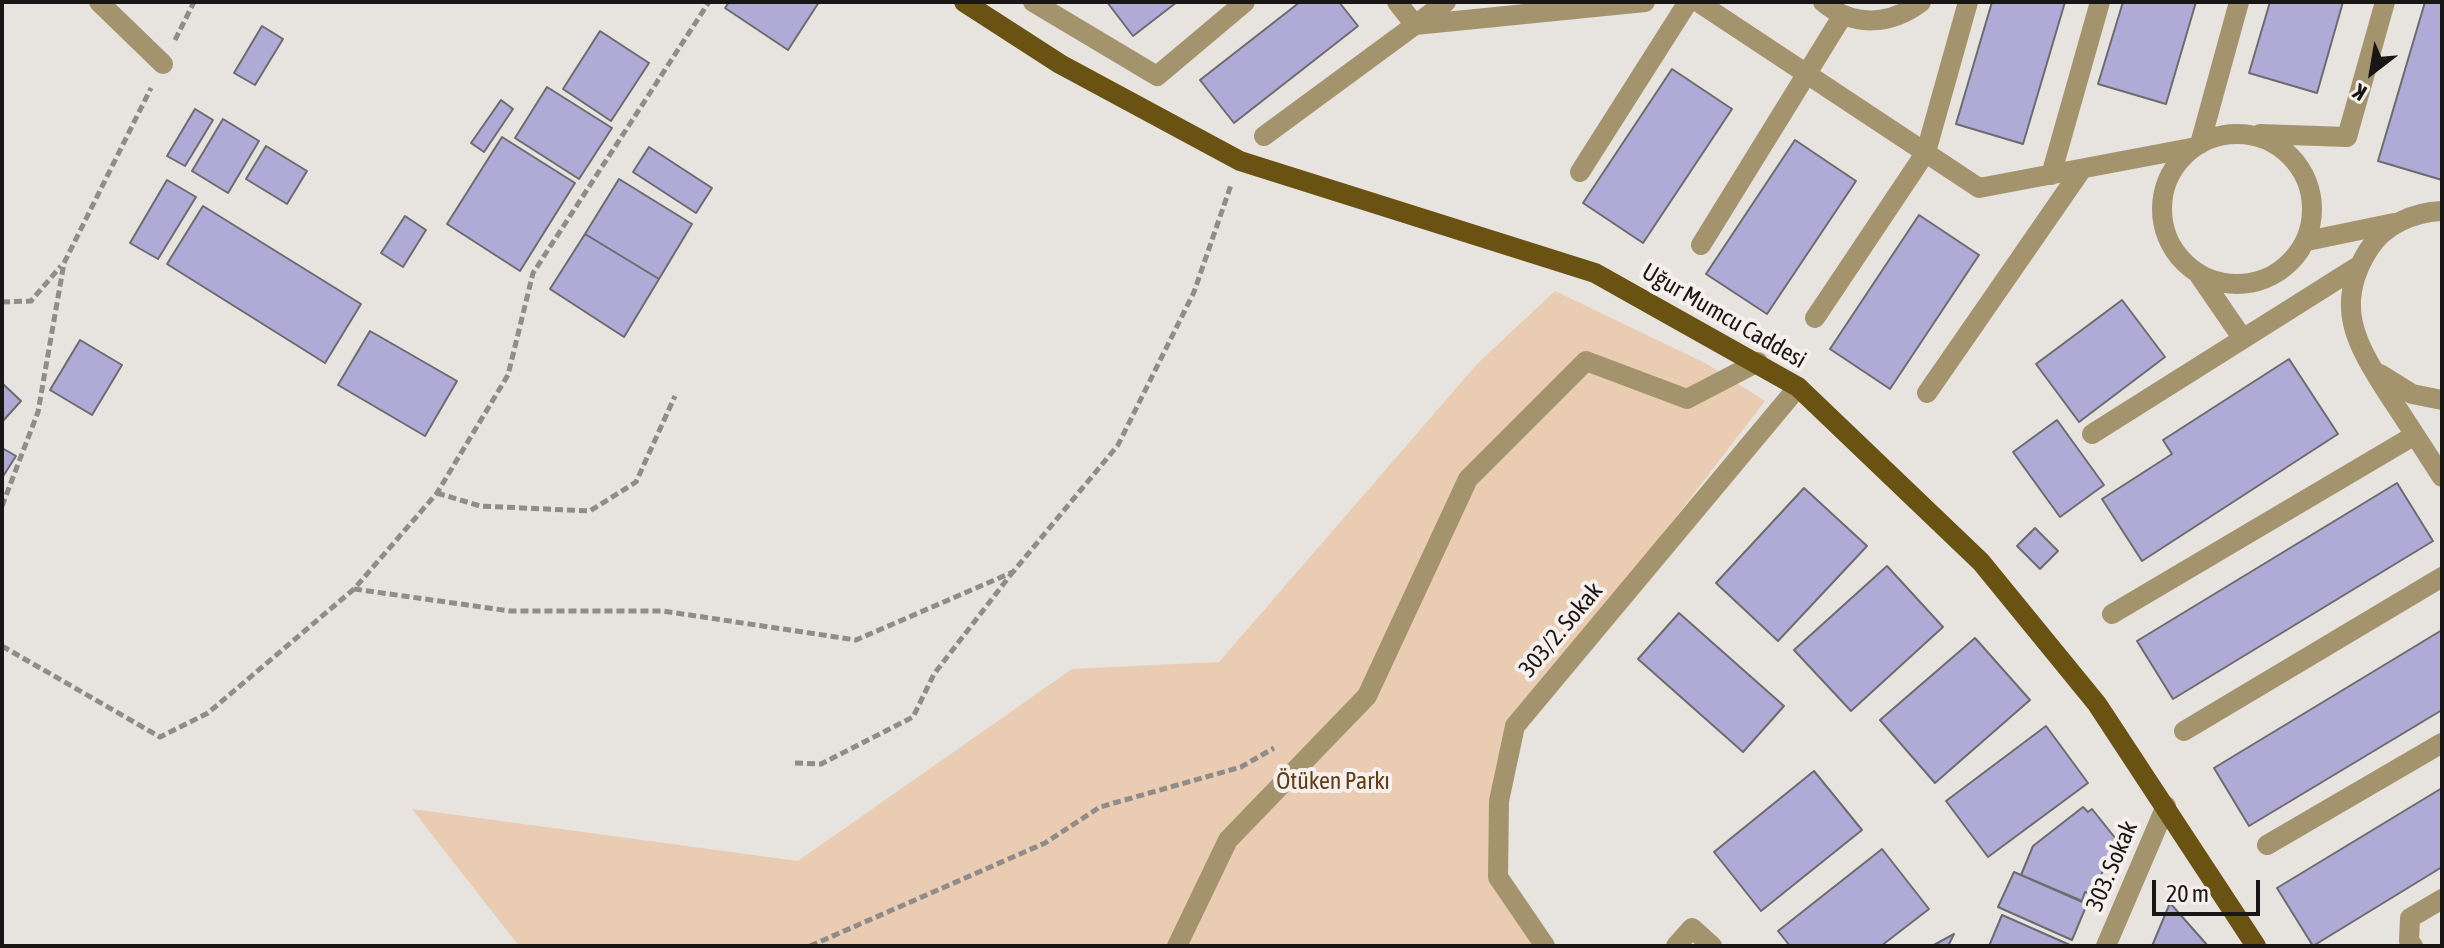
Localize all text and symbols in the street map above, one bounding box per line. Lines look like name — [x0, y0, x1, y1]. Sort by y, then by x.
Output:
north arrow — [2332, 32, 2412, 112]
text: K — [2348, 79, 2371, 106]
street label: Uğur Mumcu Caddesi — [1637, 257, 1811, 375]
street label: 303/2. Sokak — [1513, 577, 1609, 683]
park label: Ötüken Parkı — [1276, 767, 1390, 795]
street label: 303. Sokak — [2080, 817, 2144, 915]
scale bar — [2156, 864, 2264, 914]
text: 20 m — [2166, 880, 2209, 907]

